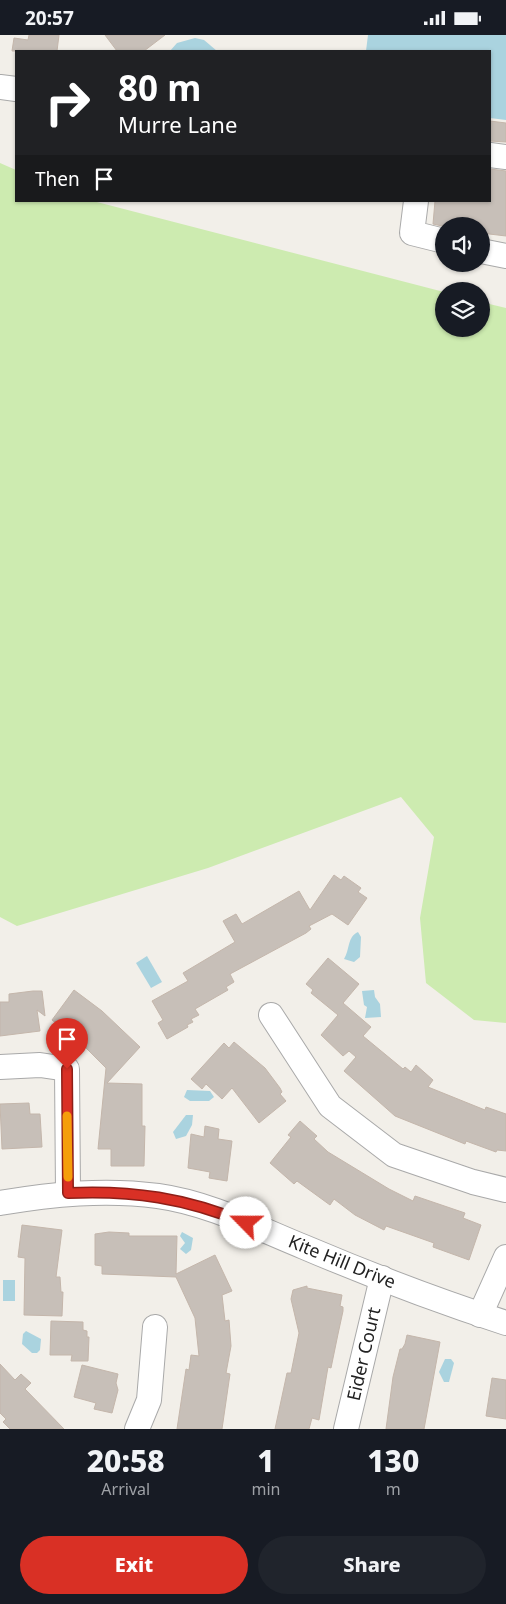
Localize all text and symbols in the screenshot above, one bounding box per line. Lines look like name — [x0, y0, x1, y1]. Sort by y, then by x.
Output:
text: 20:57 — [25, 5, 74, 31]
text: 80 m — [118, 64, 201, 111]
icon: right — [35, 70, 100, 135]
text: Murre Lane — [118, 109, 237, 139]
icon: arrive — [90, 165, 118, 193]
text: Then — [35, 166, 80, 192]
map controls — [435, 217, 490, 337]
button: sound — [435, 217, 490, 272]
button: layers — [435, 282, 490, 337]
pin — [46, 1018, 88, 1069]
icon: arrive — [53, 1025, 81, 1053]
position arrow — [219, 1196, 271, 1248]
street label: Kite Hill Drive — [285, 1229, 400, 1293]
street label: Eider Court — [341, 1304, 386, 1403]
text: 20:58 — [87, 1440, 165, 1481]
text: 1 — [257, 1440, 275, 1481]
text: 130 — [367, 1440, 419, 1481]
text: Arrival — [101, 1478, 150, 1500]
text: min — [251, 1478, 280, 1500]
text: m — [386, 1478, 401, 1500]
button: Exit — [20, 1536, 248, 1594]
button: Share — [258, 1536, 486, 1594]

